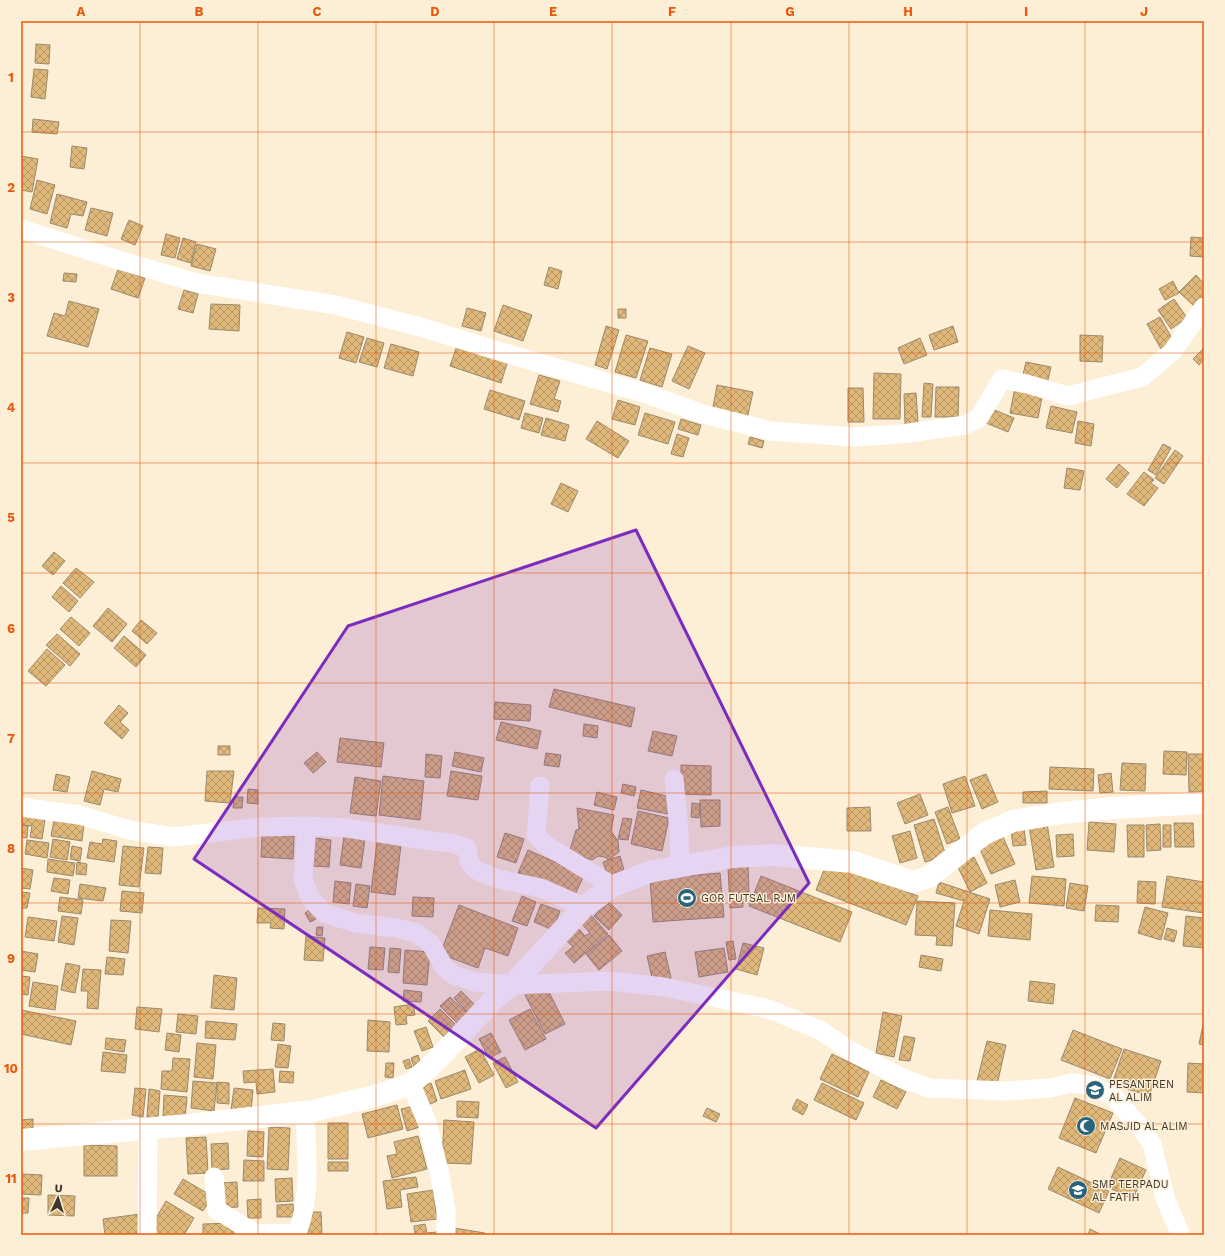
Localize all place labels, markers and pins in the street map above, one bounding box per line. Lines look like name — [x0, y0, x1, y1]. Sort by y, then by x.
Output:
sports icon: GOR FUTSAL RJM — [676, 887, 698, 909]
place label: GOR FUTSAL RJM — [701, 892, 796, 905]
place label: PESANTREN AL ALIM — [1109, 1078, 1174, 1104]
school or university icon: PESANTREN AL ALIM — [1084, 1079, 1106, 1101]
mosque icon: MASJID AL ALIM — [1075, 1115, 1097, 1137]
place label: MASJID AL ALIM — [1100, 1120, 1188, 1133]
place label: SMP TERPADU AL FATIH — [1092, 1178, 1169, 1204]
school or university icon: SMP TERPADU AL FATIH — [1067, 1179, 1089, 1201]

